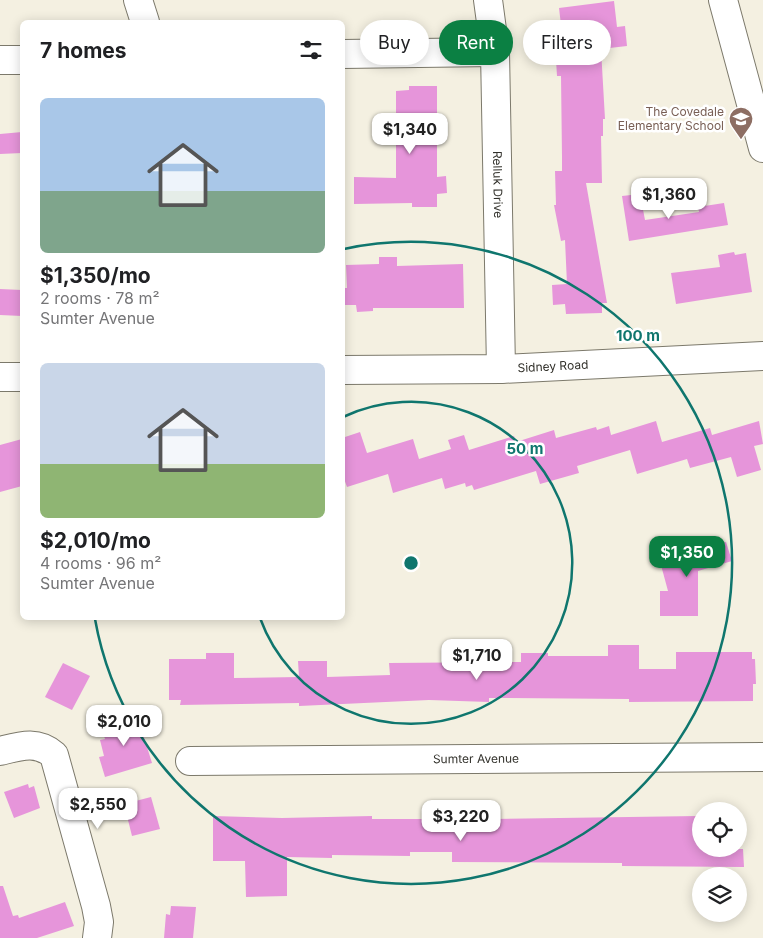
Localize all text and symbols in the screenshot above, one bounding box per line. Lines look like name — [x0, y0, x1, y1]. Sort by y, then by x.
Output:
chip: Buy — [360, 20, 429, 65]
chip: Rent — [439, 20, 513, 65]
chip: Filters — [523, 20, 611, 65]
icon: filters — [297, 36, 325, 64]
text: 7 homes — [40, 38, 127, 63]
place label: The Covedale Elementary School — [618, 104, 724, 133]
school or university icon: The Covedale Elementary School — [728, 106, 754, 140]
pin: $1,340 — [369, 112, 451, 155]
text: $1,340 — [383, 119, 437, 139]
icon: home — [138, 130, 228, 220]
street label: Relluk Drive — [490, 151, 506, 218]
pin: $1,360 — [628, 178, 710, 220]
text: $1,360 — [642, 184, 696, 204]
text: $1,350/mo — [40, 263, 151, 288]
text: 2 rooms · 78 m² — [40, 288, 160, 308]
text: Sumter Avenue — [40, 308, 155, 328]
text: 100 m — [616, 326, 660, 345]
street label: Sidney Road — [517, 357, 589, 375]
icon: home — [138, 395, 228, 485]
text: 50 m — [507, 439, 543, 458]
text: $2,010/mo — [40, 528, 151, 553]
pin: $1,350 — [646, 536, 728, 578]
text: $1,350 — [660, 542, 714, 562]
text: 4 rooms · 96 m² — [40, 553, 161, 573]
centre of rings — [402, 554, 420, 572]
text: Sumter Avenue — [40, 573, 155, 593]
pin: $1,710 — [436, 638, 518, 681]
text: $1,710 — [452, 645, 502, 665]
pin: $2,010 — [83, 704, 165, 747]
text: $2,010 — [97, 711, 151, 731]
street label: Sumter Avenue — [433, 751, 519, 766]
pin: $2,550 — [57, 788, 139, 830]
text: $2,550 — [69, 794, 127, 814]
pin: $3,220 — [420, 800, 502, 842]
map controls — [692, 802, 747, 922]
button: locate — [692, 802, 747, 857]
text: $3,220 — [433, 806, 489, 826]
button: layers — [692, 867, 747, 922]

